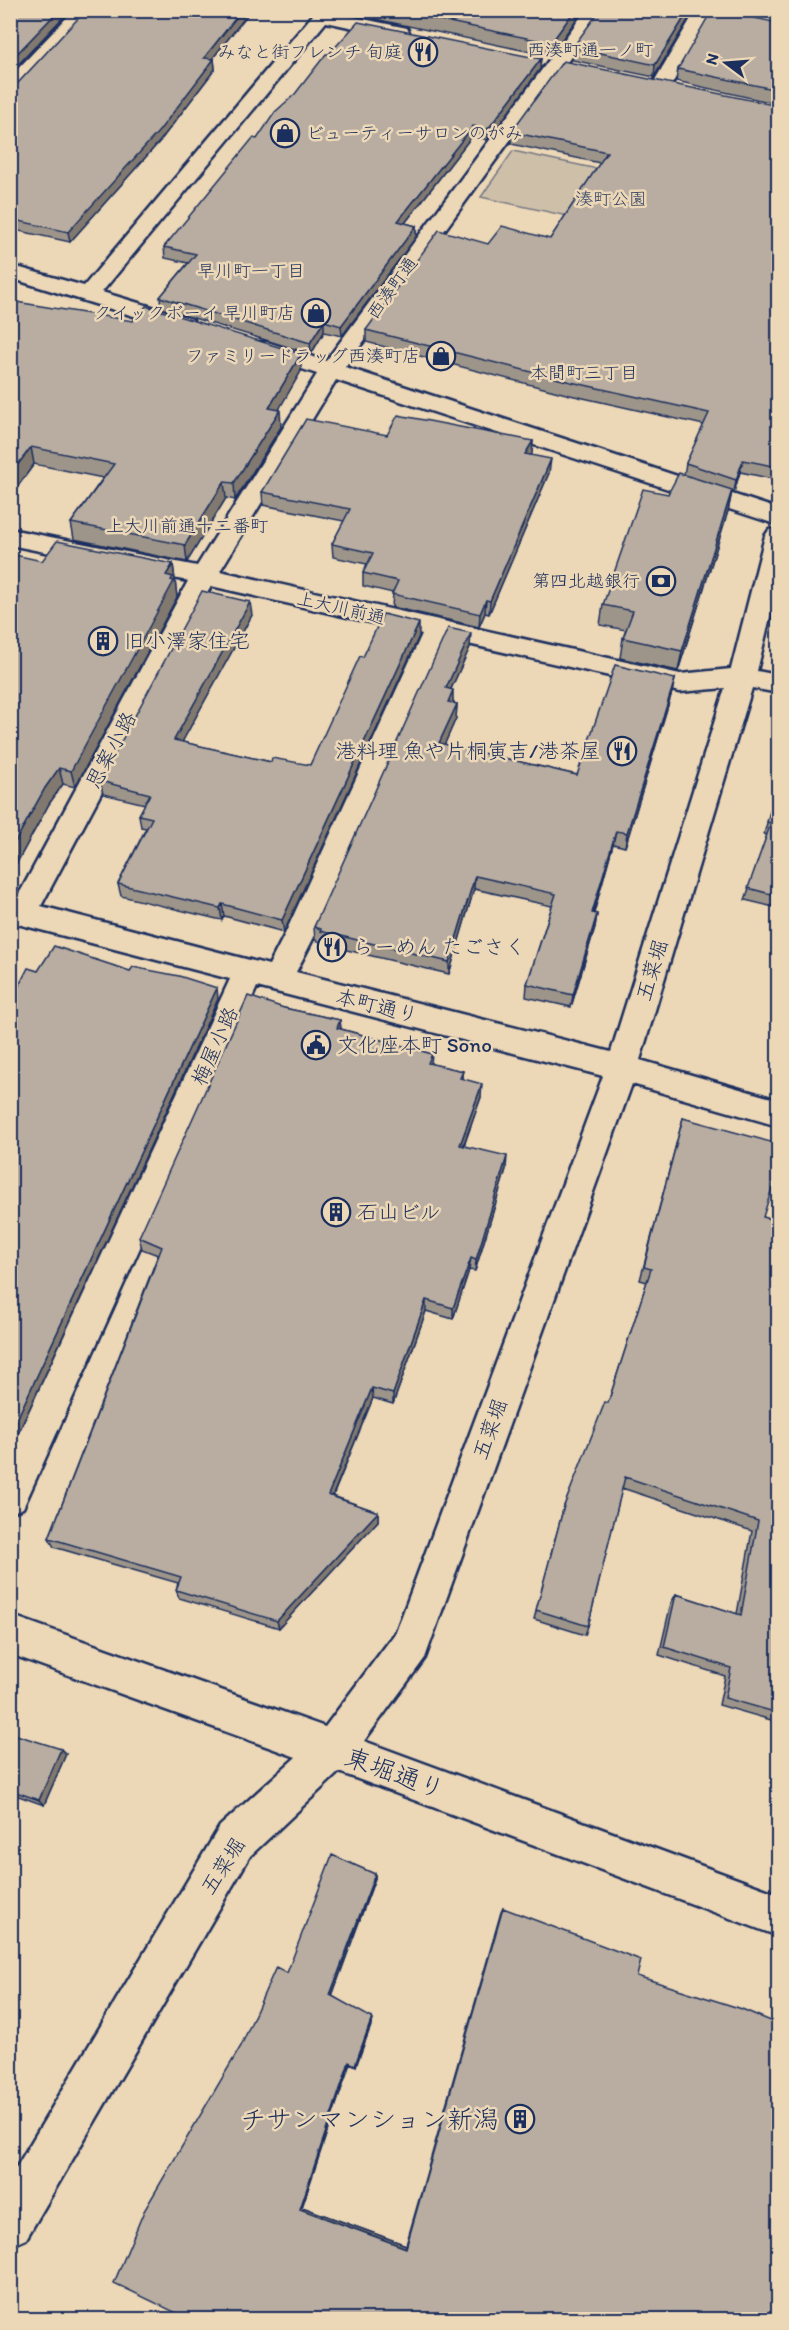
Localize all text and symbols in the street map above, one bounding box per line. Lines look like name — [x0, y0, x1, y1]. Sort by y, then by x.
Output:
north arrow — [696, 33, 756, 93]
restaurant icon: みなと街フレンチ 旬庭 — [407, 36, 439, 68]
district label: 西湊町通一ノ町 — [527, 39, 653, 61]
place label: みなと街フレンチ 旬庭 — [218, 41, 402, 63]
text: N — [701, 51, 723, 67]
shop icon: ビューティーサロンのがみ — [269, 117, 301, 149]
place label: ビューティーサロンのがみ — [306, 122, 523, 144]
park label: 湊町公園 — [575, 188, 647, 210]
street label: 西湊町通 — [362, 252, 422, 324]
district label: 早川町一丁目 — [197, 260, 305, 282]
shop icon: クイックボーイ 早川町店 — [300, 297, 332, 329]
place label: クイックボーイ 早川町店 — [93, 302, 295, 324]
shop icon: ファミリードラッグ西湊町店 — [425, 340, 457, 372]
place label: ファミリードラッグ西湊町店 — [186, 345, 420, 367]
district label: 本間町三丁目 — [530, 362, 638, 384]
district label: 上大川前通十二番町 — [106, 515, 268, 537]
bank icon: 第四北越銀行 — [645, 565, 677, 597]
place label: 第四北越銀行 — [532, 570, 640, 592]
street label: 上大川前通 — [295, 587, 387, 629]
building icon: 旧小澤家住宅 — [87, 625, 119, 657]
place label: 旧小澤家住宅 — [124, 628, 250, 653]
street label: 思案小路 — [80, 707, 141, 793]
restaurant icon: 港料理 魚や片桐寅吉/港茶屋 — [606, 735, 638, 767]
place label: 港料理 魚や片桐寅吉/港茶屋 — [335, 738, 601, 763]
restaurant icon: らーめん たごさく — [316, 931, 348, 963]
place label: らーめん たごさく — [353, 934, 526, 959]
street label: 五菜堀 — [630, 936, 673, 1004]
street label: 本町通り — [333, 983, 421, 1028]
street label: 梅屋小路 — [186, 1002, 243, 1089]
public building icon: 文化座本町 Sono — [300, 1029, 332, 1061]
place label: 文化座本町 Sono — [337, 1032, 492, 1057]
building icon: 石山ビル — [320, 1196, 352, 1228]
place label: 石山ビル — [357, 1199, 441, 1224]
street label: 五菜堀 — [467, 1395, 512, 1463]
street label: 東堀通り — [341, 1740, 449, 1806]
street label: 五菜堀 — [195, 1833, 250, 1899]
place label: チサンマンション新潟 — [240, 2103, 499, 2135]
building icon: チサンマンション新潟 — [504, 2103, 536, 2135]

